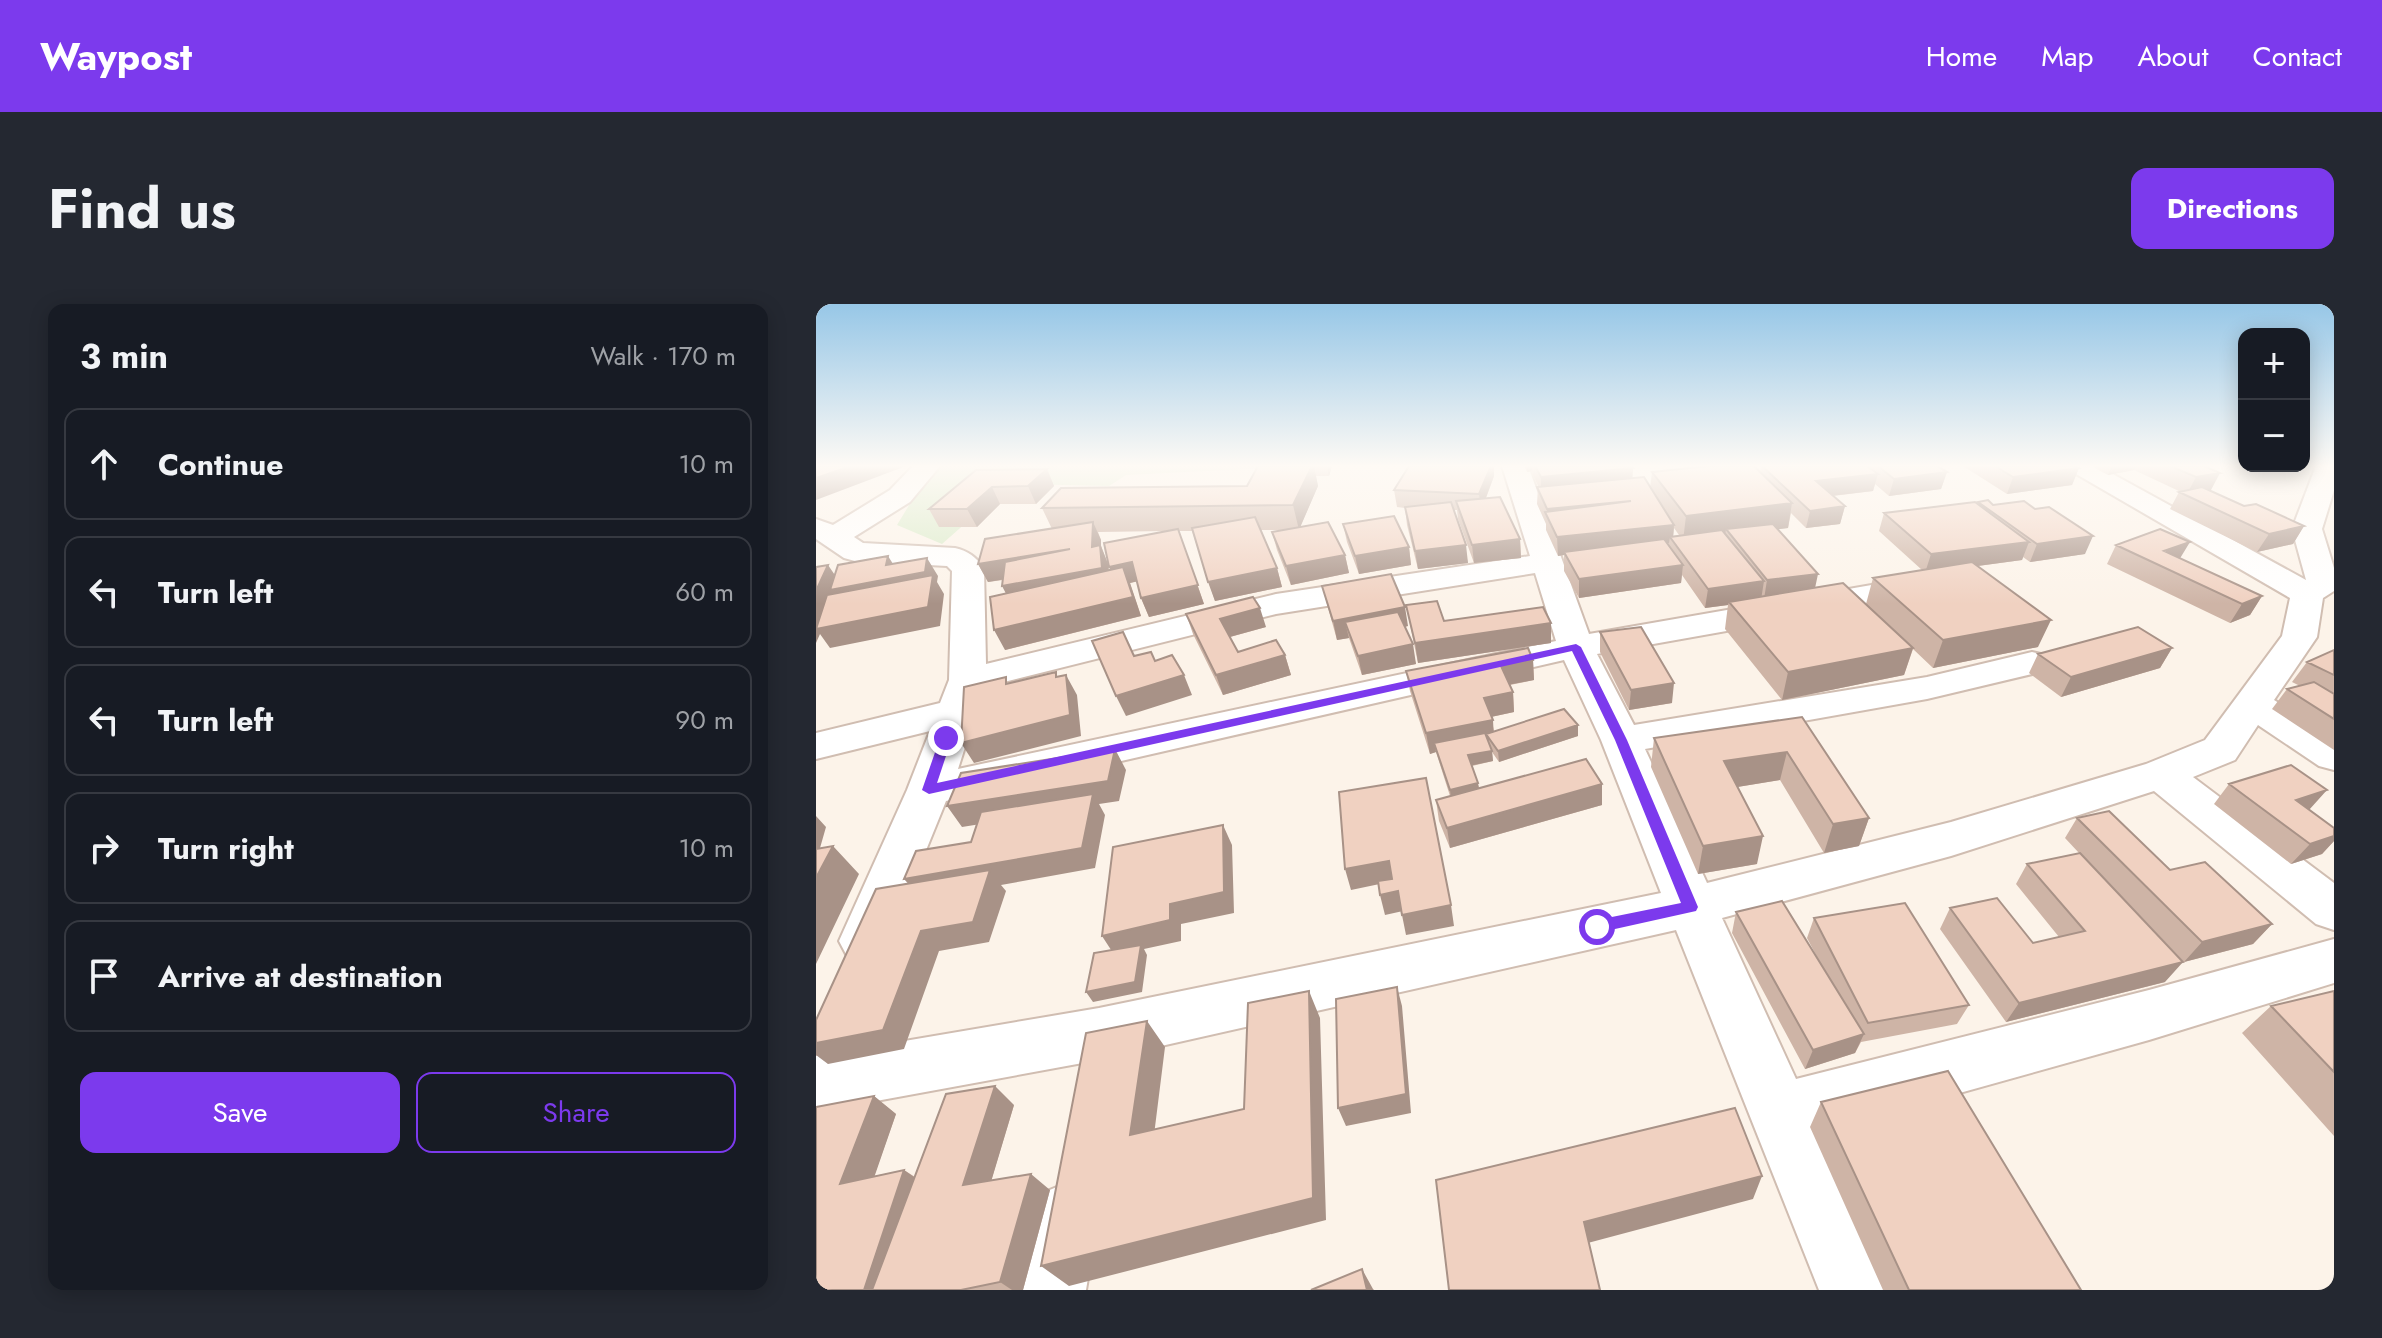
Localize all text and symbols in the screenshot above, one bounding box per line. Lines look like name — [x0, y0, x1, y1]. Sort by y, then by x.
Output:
text: Waypost — [40, 29, 192, 84]
text: Home — [1926, 36, 1997, 77]
text: Map — [2041, 36, 2093, 77]
text: About — [2137, 36, 2209, 77]
text: Contact — [2253, 36, 2342, 77]
text: Find us — [48, 168, 236, 249]
button: Directions — [2131, 168, 2334, 249]
map controls — [2238, 328, 2310, 472]
button: + — [2238, 328, 2310, 400]
text: 3 min — [80, 332, 168, 381]
text: Walk · 170 m — [591, 337, 736, 375]
button: − — [2238, 400, 2310, 472]
icon: ahead — [82, 442, 126, 486]
text: Continue — [158, 443, 284, 486]
text: 10 m — [679, 445, 734, 483]
icon: left — [82, 570, 126, 614]
text: Turn left — [158, 571, 273, 614]
text: 60 m — [675, 573, 734, 611]
icon: left — [82, 698, 126, 742]
text: Turn left — [158, 699, 273, 742]
text: 90 m — [675, 701, 734, 739]
route end — [928, 720, 964, 756]
icon: right — [82, 826, 126, 870]
text: Turn right — [158, 827, 294, 870]
text: 10 m — [679, 829, 734, 867]
route start — [1579, 909, 1615, 945]
icon: arrive — [82, 954, 126, 998]
text: Arrive at destination — [158, 955, 443, 998]
button: Save — [80, 1072, 400, 1153]
button: Share — [416, 1072, 736, 1153]

